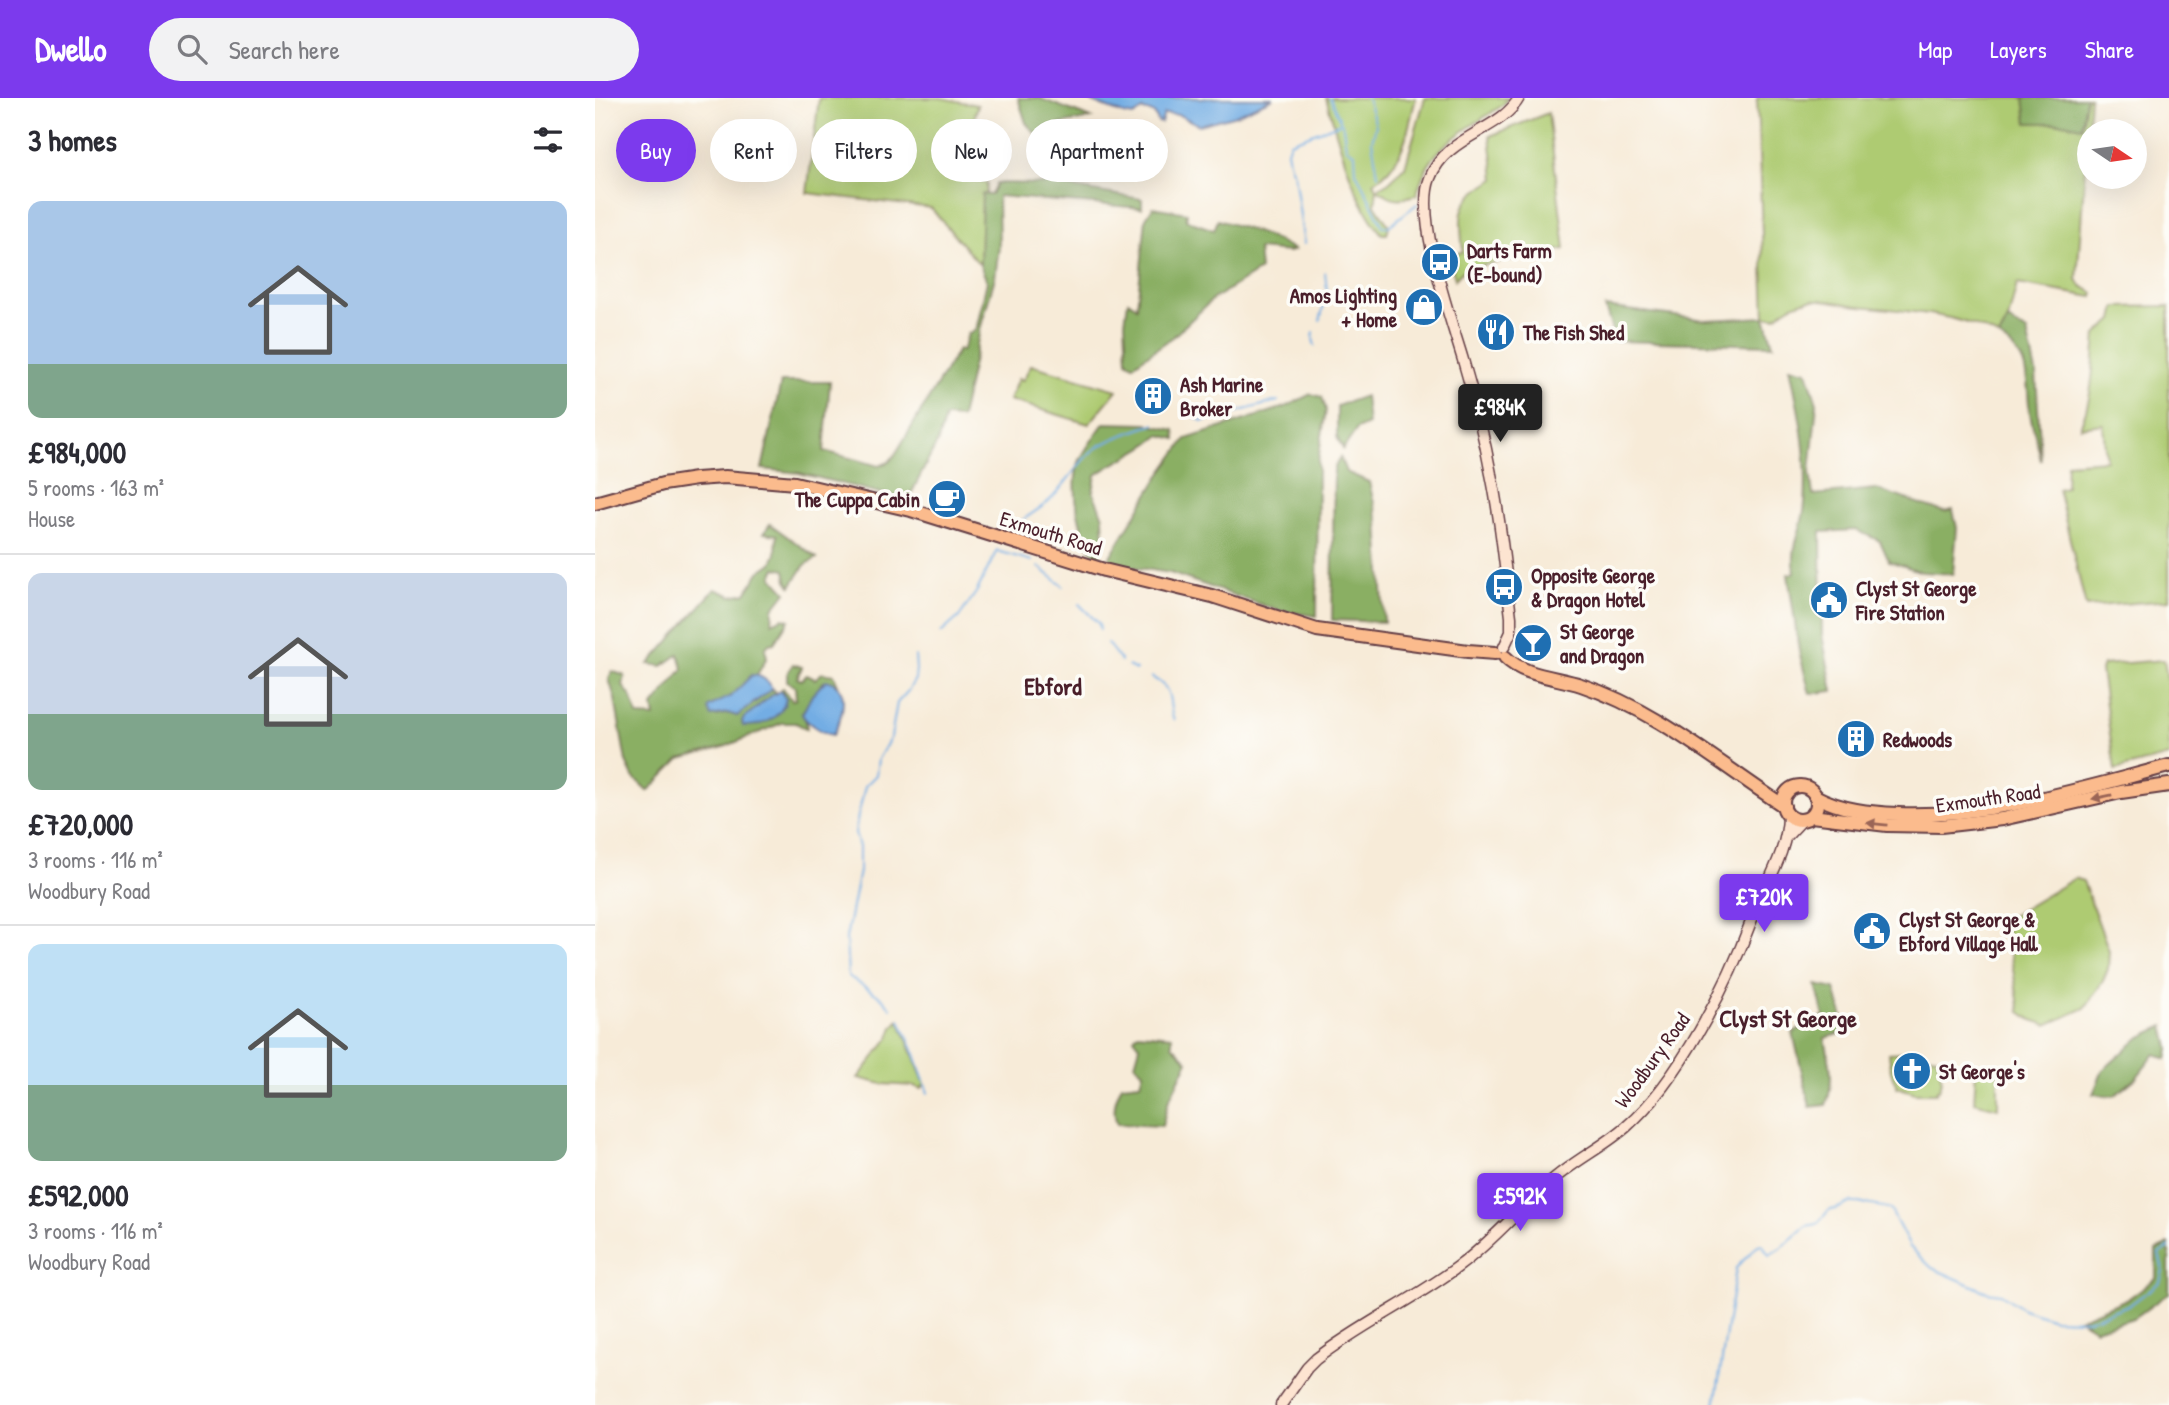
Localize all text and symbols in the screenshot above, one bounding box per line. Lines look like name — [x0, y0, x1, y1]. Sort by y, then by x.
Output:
search box — [149, 18, 639, 81]
text: Dwello — [35, 27, 107, 71]
icon: search — [173, 30, 211, 68]
text: Search here — [229, 32, 340, 67]
text: Map — [1918, 33, 1952, 65]
text: Layers — [1990, 33, 2047, 65]
text: Share — [2085, 33, 2134, 65]
chip: Buy — [616, 119, 696, 182]
chip: Rent — [710, 119, 797, 182]
chip: Filters — [811, 119, 917, 182]
chip: New — [931, 119, 1012, 182]
chip: Apartment — [1026, 119, 1168, 182]
north arrow — [2077, 119, 2147, 189]
map controls — [2077, 119, 2147, 189]
text: 3 homes — [28, 120, 117, 160]
icon: filters — [529, 121, 567, 159]
place label: Darts Farm (E-bound) — [1467, 236, 1552, 289]
bus stop icon: Darts Farm (E-bound) — [1419, 241, 1461, 283]
icon: home — [235, 247, 361, 373]
place label: Amos Lighting + Home — [1290, 281, 1398, 334]
shop icon: Amos Lighting + Home — [1403, 286, 1445, 328]
restaurant icon: The Fish Shed — [1475, 311, 1517, 353]
place label: The Fish Shed — [1522, 318, 1625, 347]
place label: Ash Marine Broker — [1180, 370, 1264, 423]
building icon: Ash Marine Broker — [1132, 375, 1174, 417]
pin: £984K — [1451, 384, 1549, 444]
text: £984K — [1474, 391, 1526, 422]
text: £984,000 — [28, 432, 126, 472]
text: 5 rooms · 163 m² — [28, 472, 164, 503]
cafe icon: The Cuppa Cabin — [926, 478, 968, 520]
place label: The Cuppa Cabin — [794, 485, 920, 515]
text: House — [28, 503, 75, 534]
street label: Exmouth Road — [996, 504, 1106, 562]
place label: Opposite George & Dragon Hotel — [1531, 561, 1656, 615]
bus stop icon: Opposite George & Dragon Hotel — [1483, 566, 1525, 608]
place label: Clyst St George Fire Station — [1855, 574, 1977, 627]
public building icon: Clyst St George Fire Station — [1808, 579, 1850, 621]
place label: St George and Dragon — [1560, 617, 1644, 671]
icon: home — [235, 619, 361, 745]
bar icon: St George and Dragon — [1512, 622, 1554, 664]
district label: Ebford — [1024, 670, 1082, 702]
building icon: Redwoods — [1835, 718, 1877, 760]
place label: Redwoods — [1883, 725, 1952, 754]
street label: Exmouth Road — [1934, 776, 2042, 820]
one-way arrow — [2091, 791, 2113, 802]
text: £720,000 — [28, 804, 133, 844]
one-way arrow — [1866, 818, 1888, 829]
text: 3 rooms · 116 m² — [28, 844, 163, 875]
pin: £720K — [1715, 874, 1813, 934]
text: Woodbury Road — [28, 875, 150, 906]
text: £720K — [1735, 881, 1793, 912]
place label: Clyst St George & Ebford Village Hall — [1899, 905, 2038, 959]
public building icon: Clyst St George & Ebford Village Hall — [1851, 910, 1893, 952]
icon: home — [235, 990, 361, 1116]
district label: Clyst St George — [1719, 1002, 1857, 1035]
street label: Woodbury Road — [1608, 1006, 1696, 1114]
church icon: St George's — [1891, 1050, 1933, 1092]
place label: St George's — [1939, 1057, 2025, 1087]
pin: £592K — [1471, 1174, 1569, 1233]
text: £592,000 — [28, 1175, 129, 1215]
text: £592K — [1493, 1180, 1547, 1211]
text: 3 rooms · 116 m² — [28, 1215, 163, 1246]
text: Woodbury Road — [28, 1246, 150, 1277]

